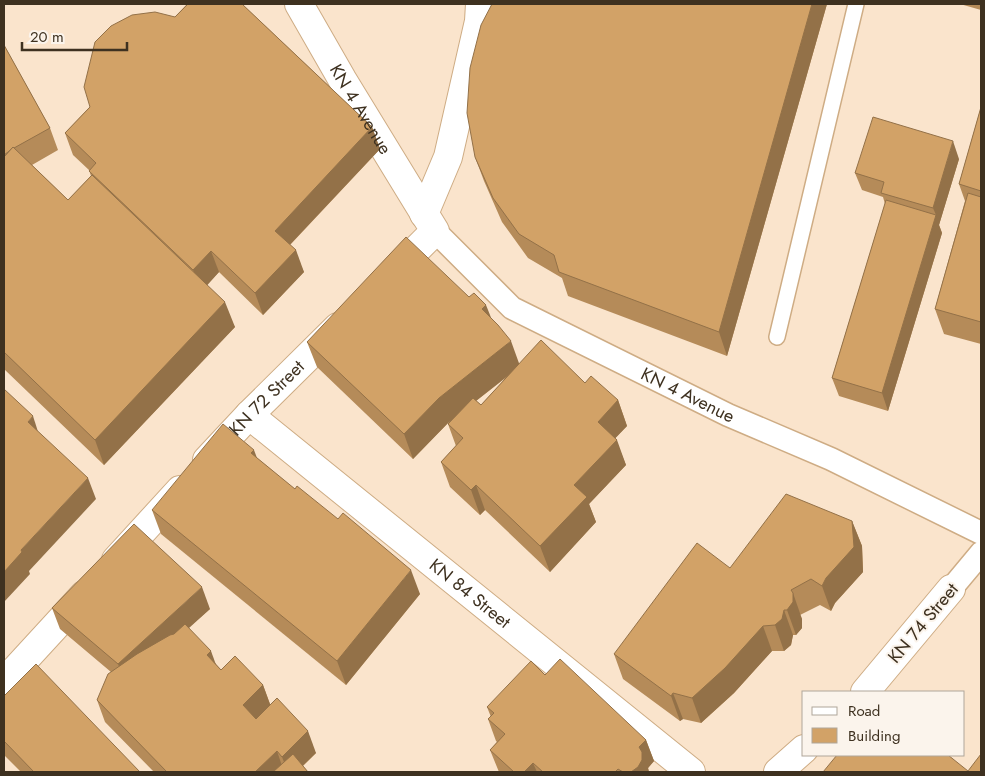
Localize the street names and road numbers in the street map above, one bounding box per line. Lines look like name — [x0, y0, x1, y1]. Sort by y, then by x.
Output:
street label: KN 4 Avenue — [323, 59, 398, 159]
street label: KN 72 Street — [223, 354, 311, 442]
street label: KN 4 Avenue — [636, 361, 738, 429]
street label: KN 84 Street — [424, 552, 517, 635]
street label: KN 74 Street — [882, 577, 965, 669]

